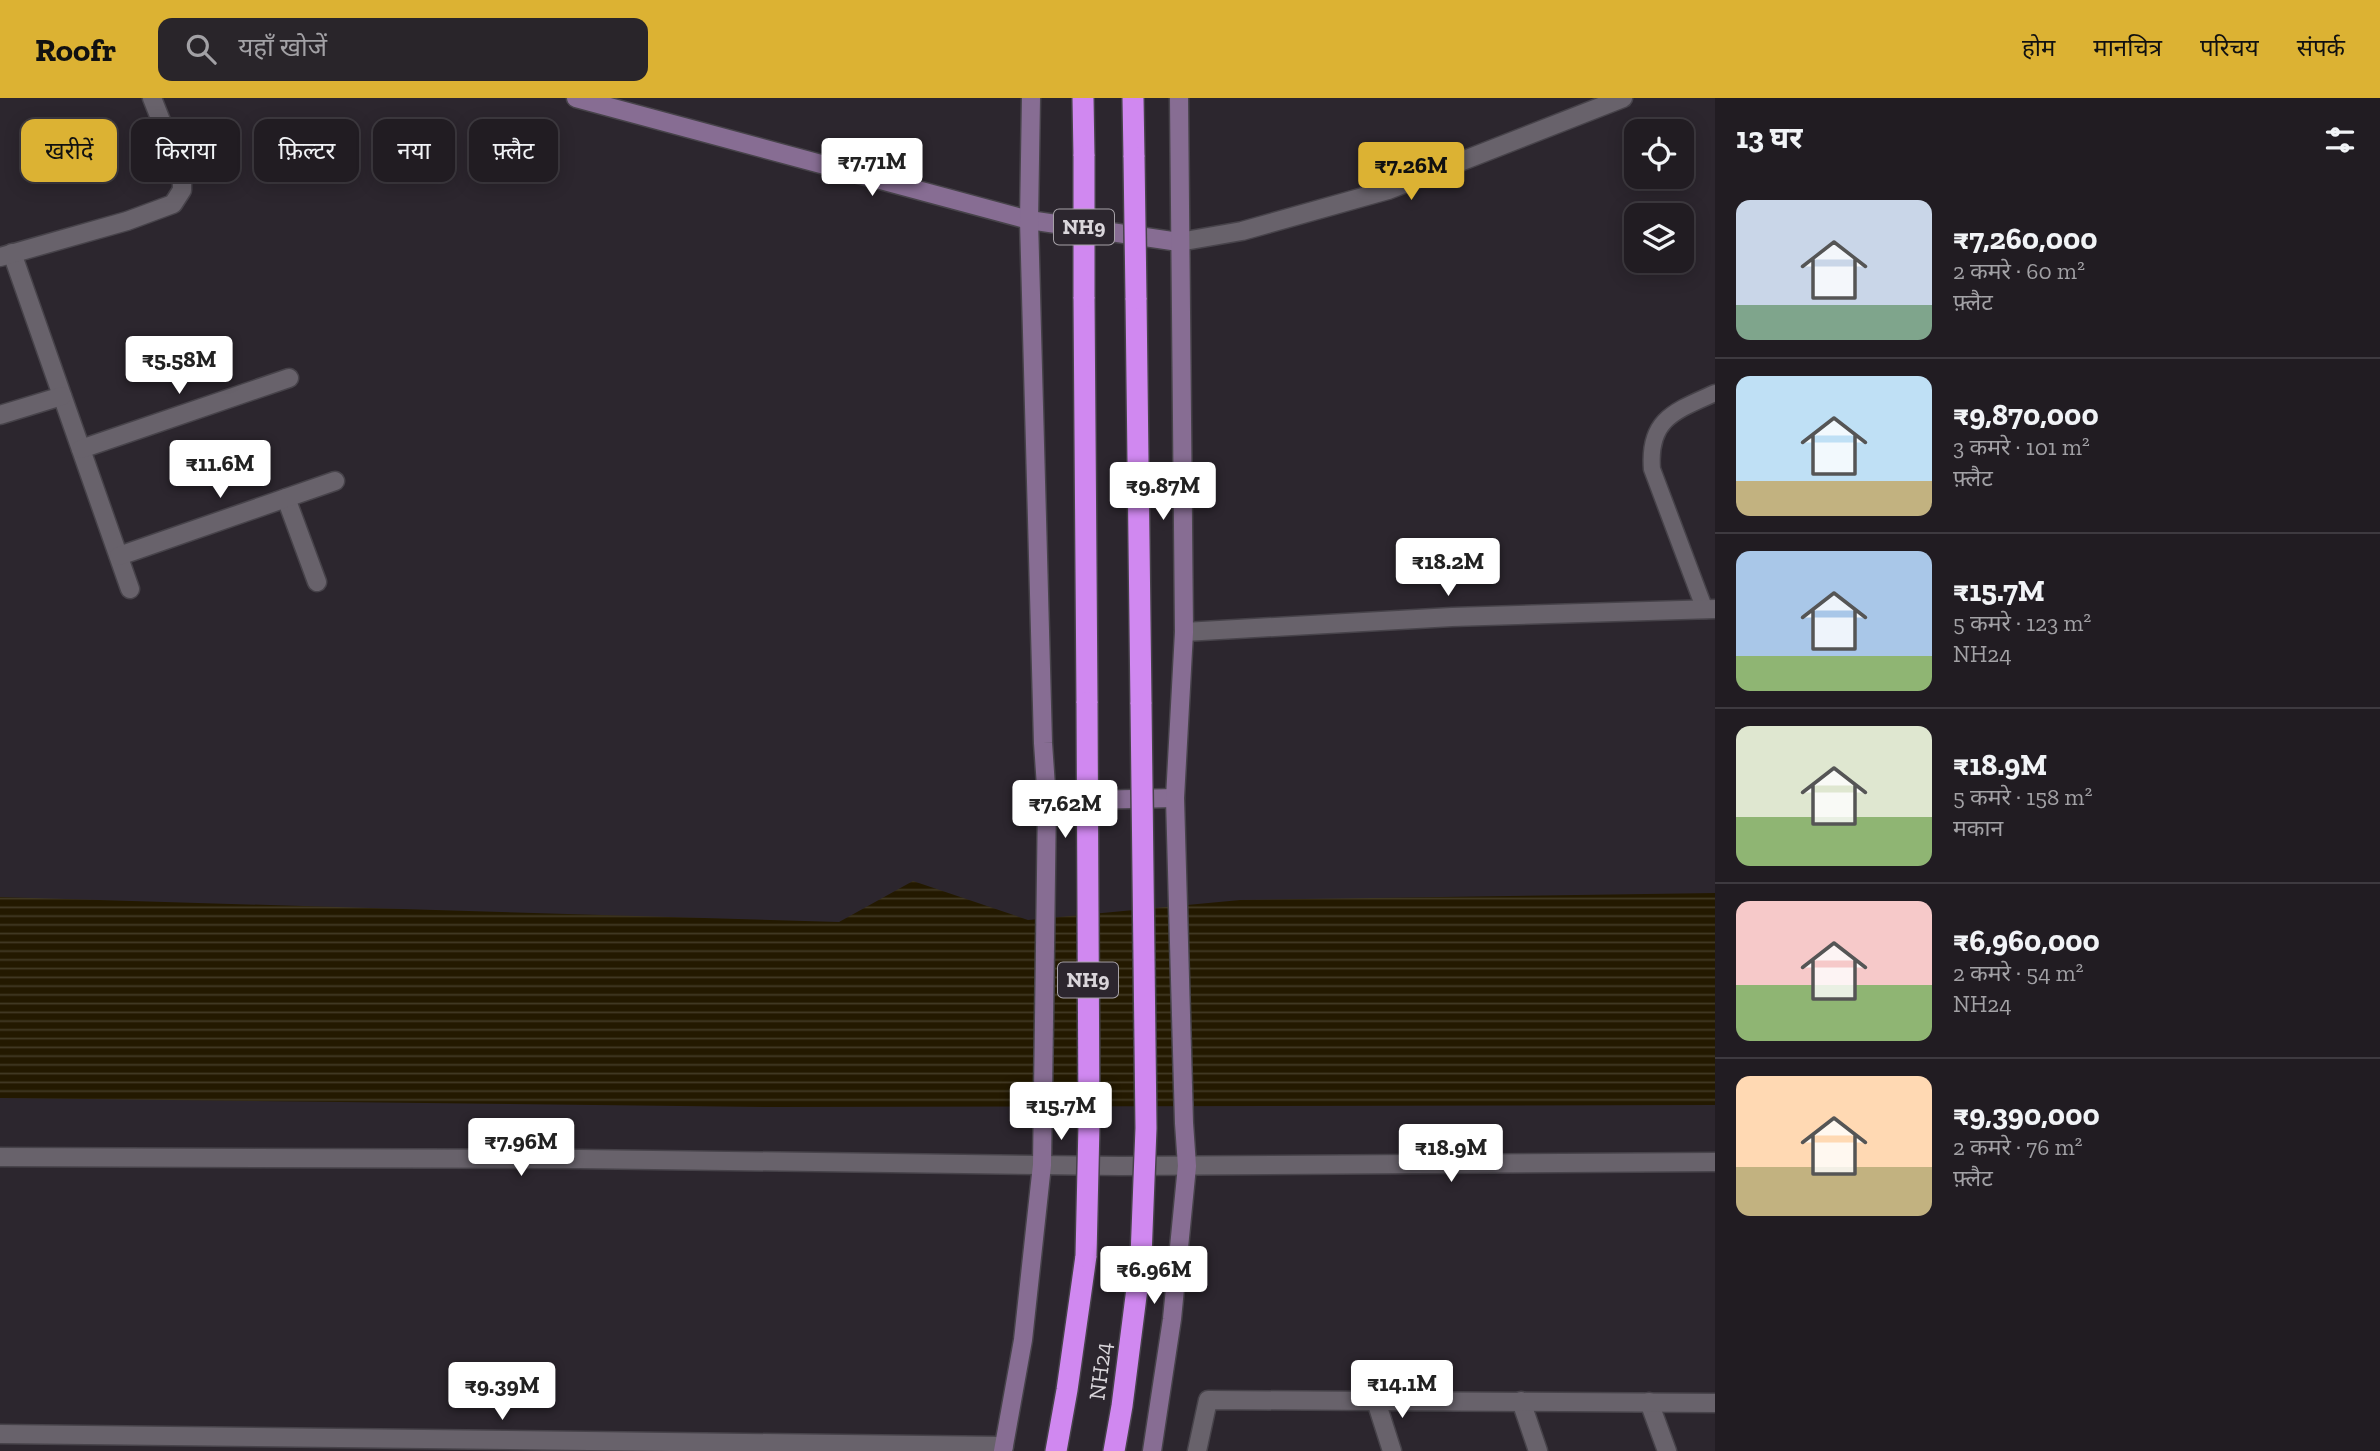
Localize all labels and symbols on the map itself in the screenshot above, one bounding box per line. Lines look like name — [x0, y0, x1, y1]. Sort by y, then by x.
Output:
pin: ₹7.71M — [815, 139, 929, 198]
pin: ₹7.26M — [1354, 142, 1468, 202]
road number: NH9 — [1054, 209, 1114, 244]
pin: ₹5.58M — [122, 336, 236, 396]
pin: ₹11.6M — [163, 440, 277, 500]
pin: ₹9.87M — [1106, 462, 1220, 522]
pin: ₹18.2M — [1391, 538, 1505, 598]
pin: ₹7.62M — [1008, 780, 1122, 840]
road number: NH9 — [1058, 962, 1118, 998]
pin: ₹15.7M — [1004, 1082, 1118, 1142]
pin: ₹7.96M — [464, 1118, 578, 1178]
pin: ₹18.9M — [1394, 1124, 1508, 1184]
pin: ₹6.96M — [1097, 1246, 1211, 1306]
street label: NH24 — [1083, 1340, 1117, 1402]
pin: ₹14.1M — [1345, 1360, 1459, 1420]
pin: ₹9.39M — [445, 1362, 559, 1422]

